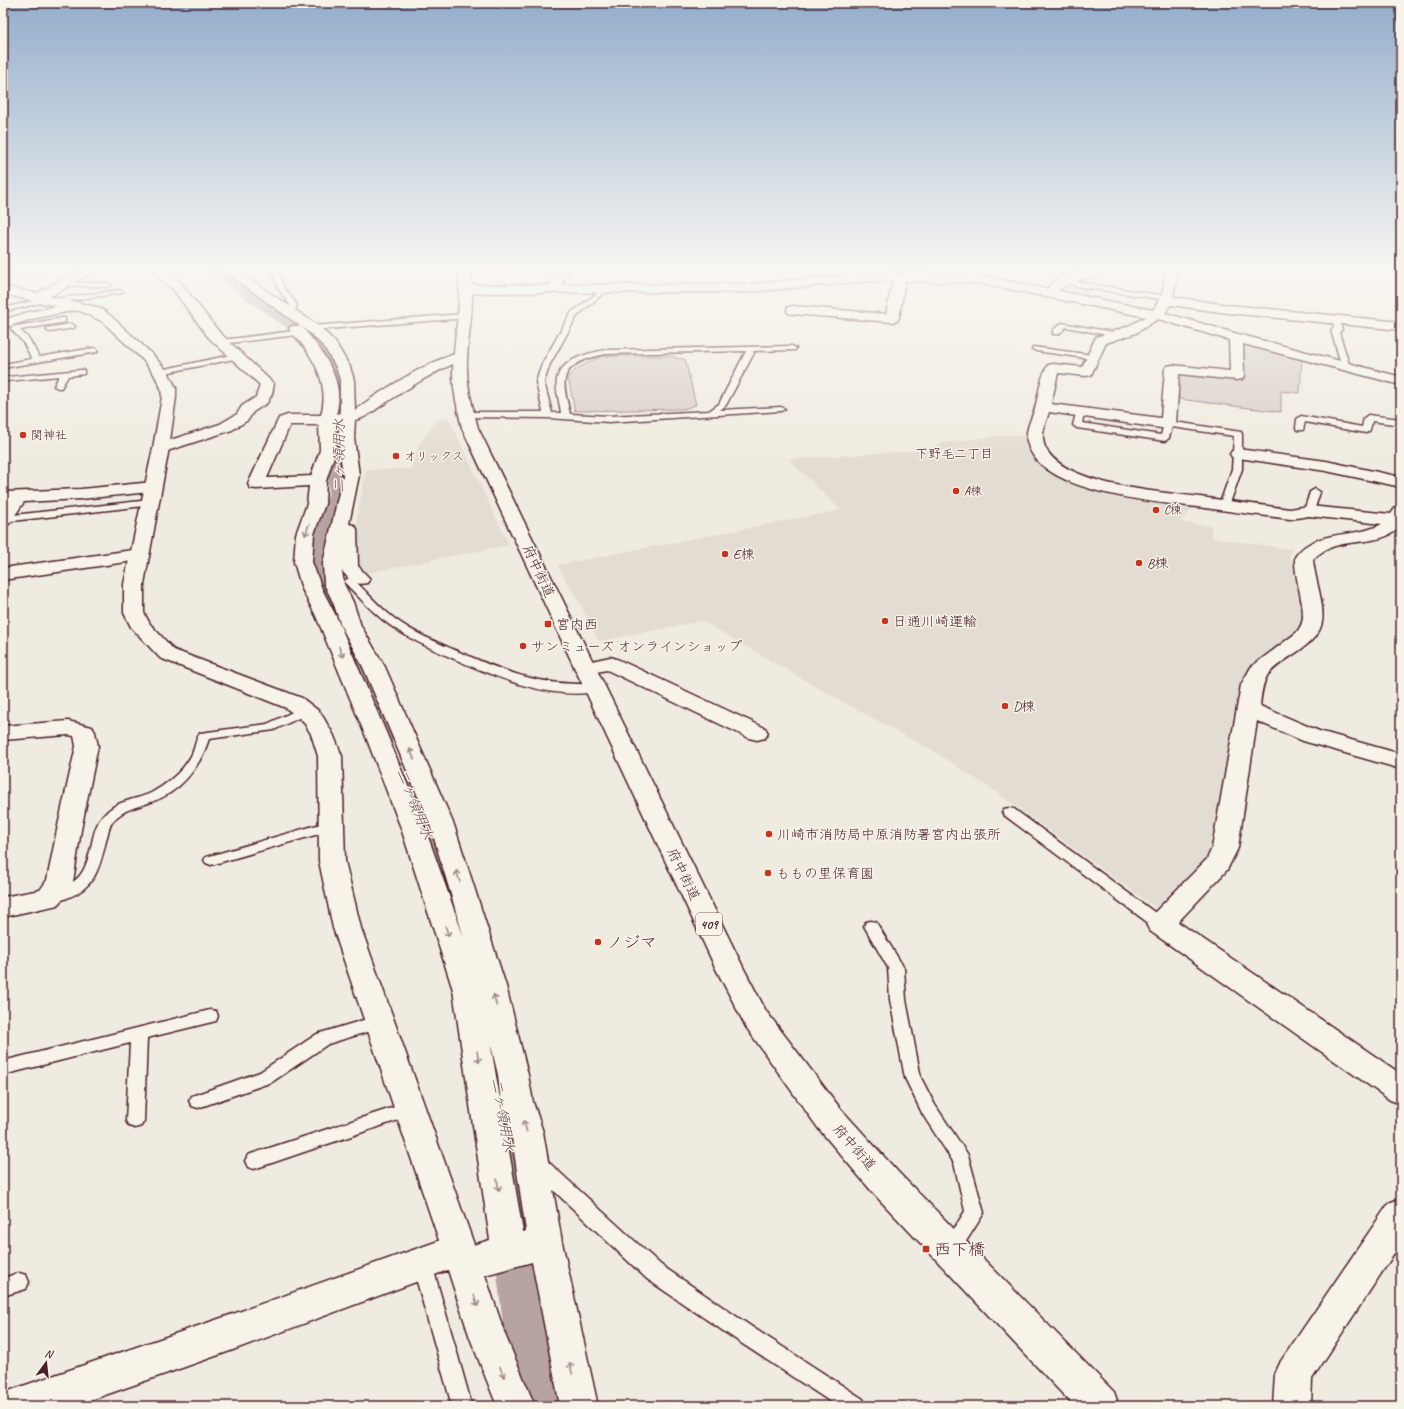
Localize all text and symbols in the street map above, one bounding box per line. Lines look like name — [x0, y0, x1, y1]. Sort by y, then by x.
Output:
water label: 二ヶ領用水 — [330, 418, 349, 494]
place label: 関神社 — [31, 427, 67, 443]
marker: 関神社 — [18, 430, 28, 440]
district label: 下野毛二丁目 — [915, 446, 993, 462]
place label: オリックス — [404, 448, 464, 464]
marker: オリックス — [391, 451, 401, 461]
place label: A棟 — [964, 483, 982, 499]
marker: A棟 — [951, 486, 961, 496]
place label: C棟 — [1164, 502, 1182, 518]
marker: C棟 — [1151, 505, 1161, 515]
one-way arrow — [303, 523, 310, 536]
street label: 府中街道 — [519, 542, 558, 600]
place label: E棟 — [733, 546, 755, 563]
marker: E棟 — [720, 549, 730, 559]
place label: B棟 — [1147, 555, 1169, 572]
marker: B棟 — [1134, 558, 1144, 568]
place label: 日通川崎運輸 — [893, 613, 977, 630]
place label: 宮内西 — [556, 616, 598, 633]
marker: 日通川崎運輸 — [880, 616, 890, 626]
marker: 宮内西 — [543, 619, 553, 629]
place label: サンミューズ オンラインショップ — [531, 638, 742, 655]
marker: サンミューズ オンラインショップ — [518, 641, 528, 651]
one-way arrow — [337, 646, 345, 658]
place label: D棟 — [1013, 698, 1036, 715]
marker: D棟 — [1000, 701, 1010, 711]
one-way arrow — [408, 748, 415, 760]
water label: 二ヶ領用水 — [392, 766, 437, 843]
place label: 川崎市消防局中原消防署宮内出張所 — [777, 826, 1001, 843]
marker: 川崎市消防局中原消防署宮内出張所 — [764, 829, 774, 839]
street label: 府中街道 — [664, 845, 703, 903]
place label: ももの里保育園 — [776, 865, 874, 882]
marker: ももの里保育園 — [763, 868, 773, 878]
one-way arrow — [454, 869, 461, 882]
road number: 409 — [696, 913, 722, 935]
one-way arrow — [444, 924, 451, 937]
place label: ノジマ — [606, 932, 657, 953]
marker: ノジマ — [593, 937, 603, 947]
one-way arrow — [491, 994, 499, 1007]
one-way arrow — [474, 1050, 482, 1063]
water label: 二ヶ領用水 — [487, 1076, 518, 1154]
one-way arrow — [521, 1120, 528, 1133]
street label: 府中街道 — [830, 1121, 879, 1174]
one-way arrow — [494, 1178, 502, 1191]
place label: 西下橋 — [934, 1239, 985, 1260]
marker: 西下橋 — [921, 1244, 931, 1254]
one-way arrow — [473, 1295, 480, 1308]
north arrow — [26, 1343, 66, 1383]
text: N — [43, 1346, 56, 1362]
one-way arrow — [567, 1362, 575, 1375]
one-way arrow — [499, 1366, 506, 1378]

